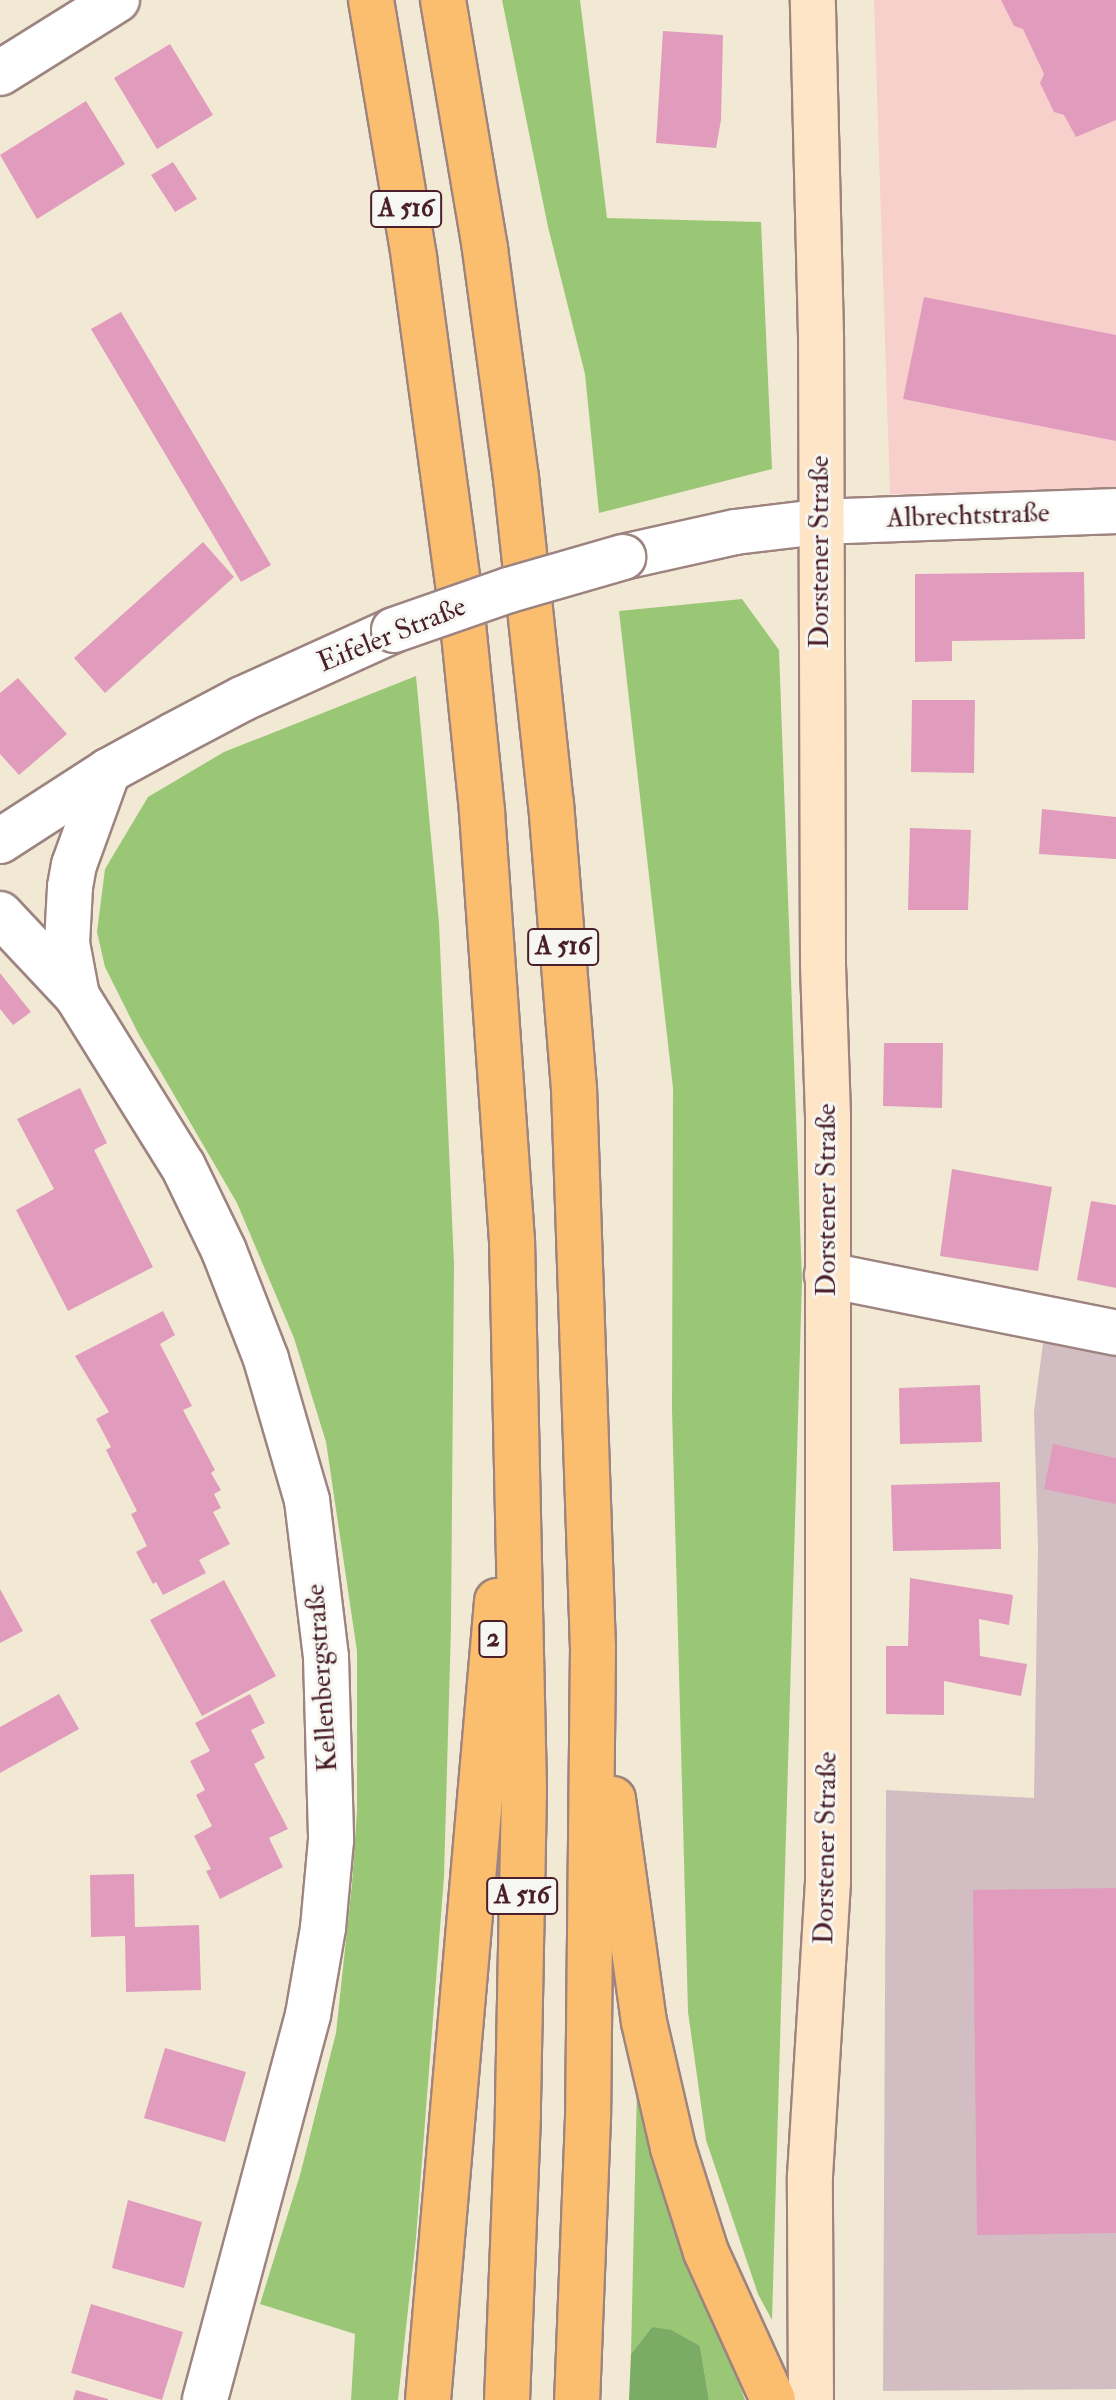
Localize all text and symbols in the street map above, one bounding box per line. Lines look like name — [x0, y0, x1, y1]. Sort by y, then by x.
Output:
road number: A 516 — [370, 187, 442, 231]
street label: Dorstener Straße — [803, 456, 837, 648]
street label: Albrechtstraße — [886, 496, 1050, 536]
street label: Eifeler Straße — [313, 590, 471, 680]
road number: A 516 — [527, 925, 599, 969]
street label: Dorstener Straße — [810, 1104, 844, 1296]
street label: Kellenbergstraße — [299, 1583, 345, 1773]
road number: 2 — [477, 1617, 509, 1661]
street label: Dorstener Straße — [808, 1751, 844, 1945]
road number: A 516 — [486, 1874, 558, 1918]

